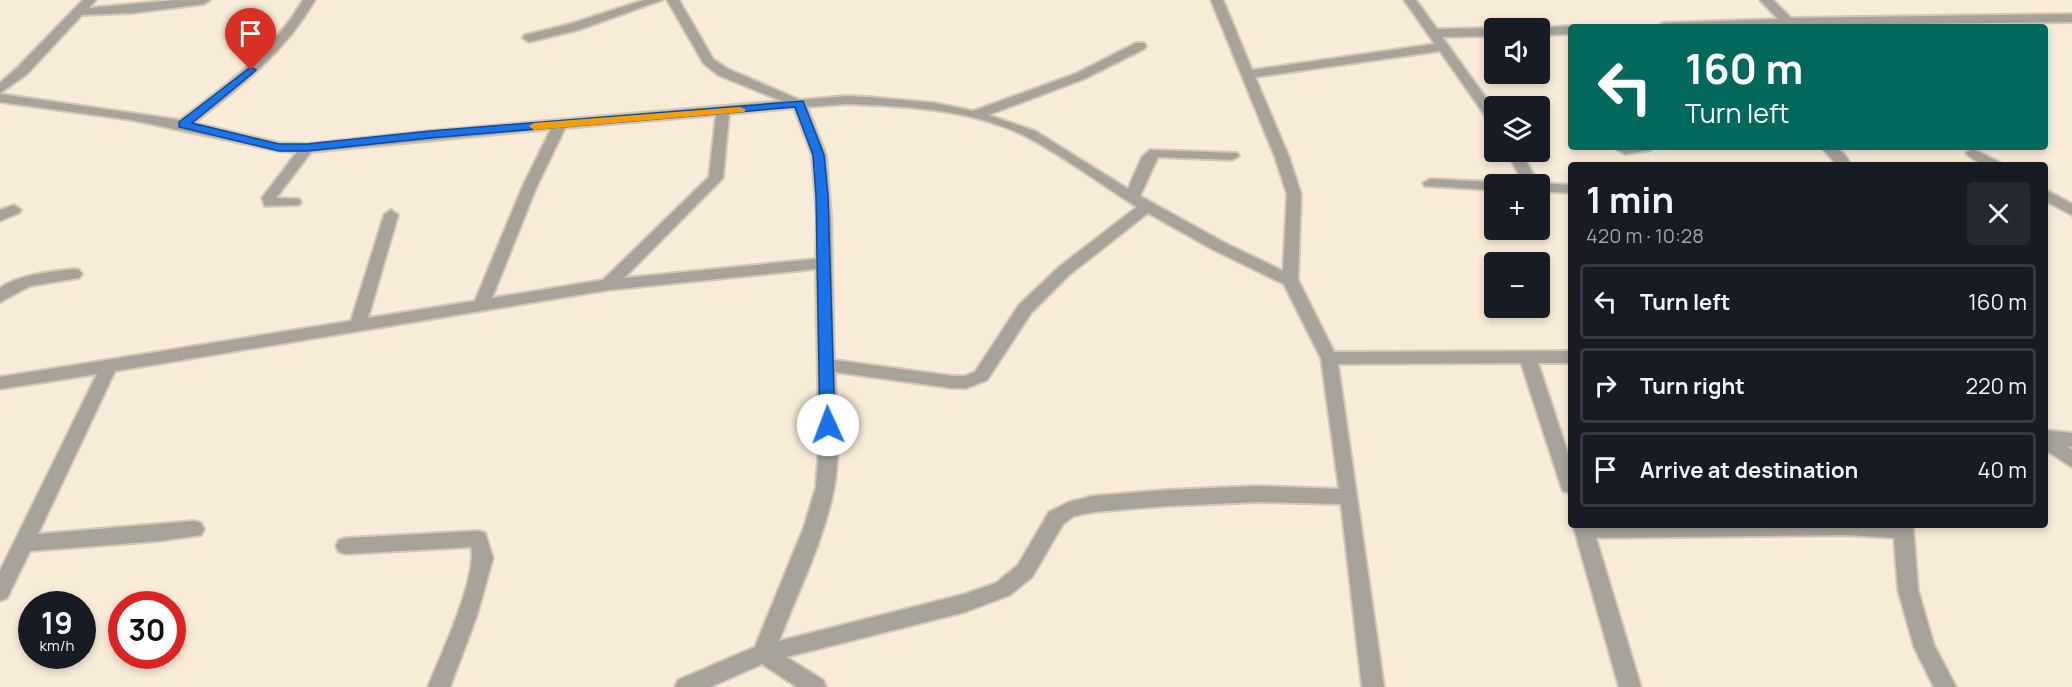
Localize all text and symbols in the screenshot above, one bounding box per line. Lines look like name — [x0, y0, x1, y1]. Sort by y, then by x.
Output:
pin — [225, 8, 276, 70]
icon: arrive — [234, 17, 267, 50]
map controls — [1484, 18, 1550, 318]
button: sound — [1484, 18, 1550, 84]
text: 160 m — [1685, 39, 1803, 97]
icon: left — [1586, 48, 1664, 126]
text: Turn left — [1685, 94, 1789, 131]
button: layers — [1484, 96, 1550, 162]
button: + — [1484, 174, 1550, 240]
text: 1 min — [1586, 175, 1674, 224]
button: close — [1967, 182, 2030, 245]
text: 420 m · 10:28 — [1586, 222, 1704, 249]
button: − — [1484, 252, 1550, 318]
icon: left — [1589, 285, 1622, 318]
text: Turn left — [1640, 287, 1730, 317]
text: 160 m — [1968, 287, 2027, 317]
icon: right — [1589, 369, 1622, 402]
text: Turn right — [1640, 371, 1745, 401]
text: 220 m — [1965, 371, 2027, 401]
position arrow — [796, 393, 860, 457]
icon: arrive — [1589, 453, 1622, 486]
text: Arrive at destination — [1640, 455, 1858, 485]
text: 40 m — [1978, 455, 2027, 485]
speed limit sign: 30 — [108, 591, 186, 669]
text: 19 — [41, 602, 73, 643]
text: km/h — [40, 635, 74, 656]

